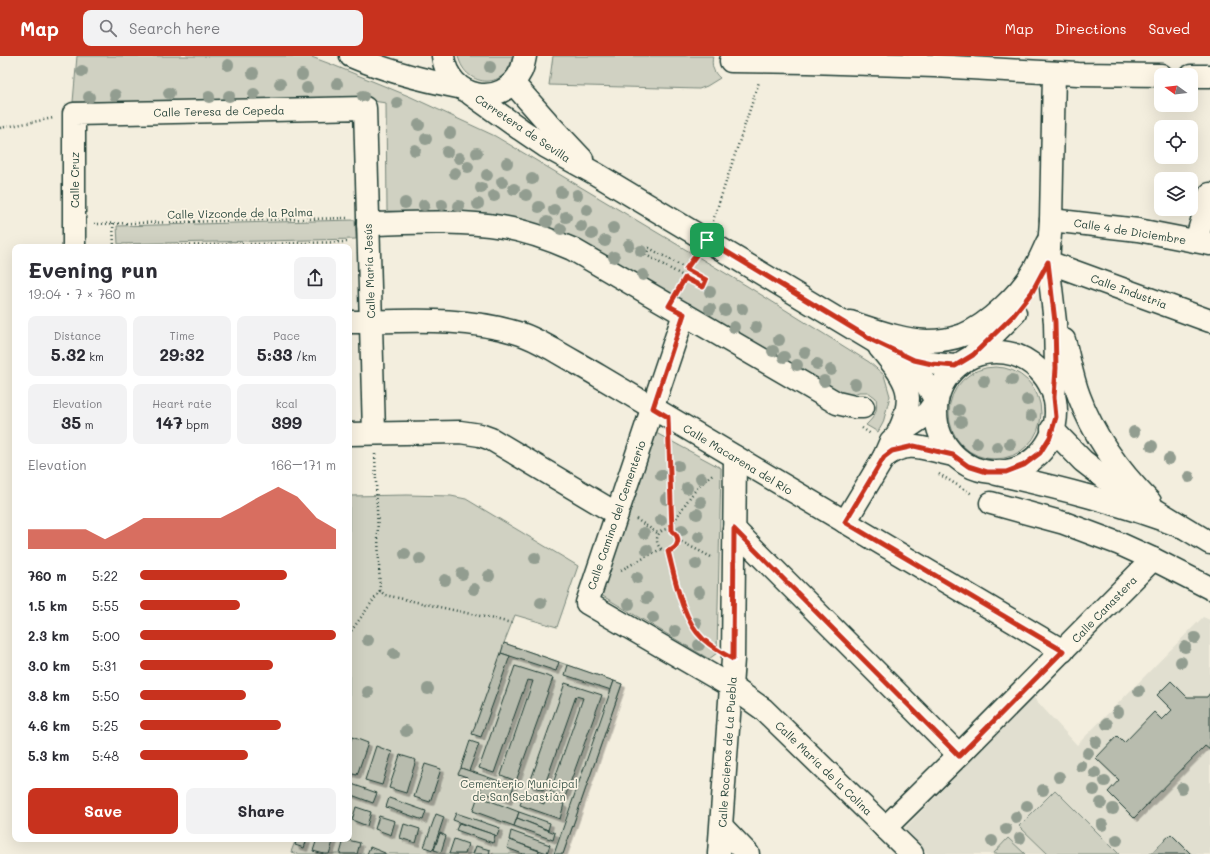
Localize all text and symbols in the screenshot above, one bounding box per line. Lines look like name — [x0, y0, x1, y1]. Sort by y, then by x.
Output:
search box — [83, 10, 363, 46]
text: Map — [20, 16, 59, 41]
icon: search — [97, 17, 119, 39]
text: Search here — [129, 18, 220, 38]
text: Map — [1005, 19, 1033, 38]
text: Directions — [1055, 19, 1126, 38]
text: Saved — [1148, 19, 1190, 38]
north arrow — [1154, 68, 1198, 112]
map controls — [1154, 68, 1198, 216]
street label: Carretera de Sevilla — [472, 90, 574, 166]
street label: Calle Teresa de Cepeda — [153, 102, 285, 120]
button: locate — [1154, 120, 1198, 164]
street label: Calle Cruz — [67, 152, 82, 208]
button: layers — [1154, 172, 1198, 216]
street label: Calle Vizconde de la Palma — [167, 204, 313, 222]
street label: Calle 4 de Diciembre — [1073, 215, 1187, 247]
street label: Calle María Jesús — [360, 223, 378, 319]
pin — [690, 223, 724, 257]
icon: arrive — [696, 229, 718, 251]
text: Evening run — [28, 255, 158, 284]
button: share — [294, 257, 336, 299]
street label: Calle Industria — [1089, 270, 1169, 312]
text: 19:04 · 7 × 760 m — [28, 285, 135, 302]
text: Distance — [54, 328, 101, 343]
text: Time — [169, 328, 195, 343]
text: Pace — [273, 328, 300, 343]
text: 5.32 — [51, 343, 86, 365]
text: 29:32 — [160, 343, 204, 365]
text: 5:33 — [257, 343, 293, 365]
text: km — [86, 349, 104, 364]
text: /km — [293, 349, 316, 364]
text: Elevation — [53, 396, 102, 411]
text: Heart rate — [152, 396, 212, 411]
text: kcal — [276, 396, 298, 411]
text: 35 — [61, 411, 81, 433]
text: 147 — [155, 411, 183, 433]
text: 399 — [271, 411, 302, 433]
text: m — [81, 417, 94, 432]
text: bpm — [183, 417, 209, 432]
street label: Calle Macarena del Río — [680, 420, 796, 498]
street label: Calle Camino del Cementerio — [583, 438, 649, 592]
text: Elevation — [28, 456, 86, 473]
text: 166–171 m — [270, 456, 336, 473]
text: 760 m — [28, 567, 66, 584]
text: 5:22 — [92, 567, 118, 584]
street label: Calle Canastera — [1068, 572, 1140, 646]
text: 1.5 km — [28, 597, 67, 614]
text: 5:55 — [92, 597, 119, 614]
text: 2.3 km — [28, 627, 69, 644]
text: 5:00 — [92, 627, 120, 644]
text: 3.0 km — [28, 657, 70, 674]
text: 5:31 — [92, 657, 117, 674]
street label: Calle Rocieros de La Puebla — [714, 676, 740, 828]
text: 3.8 km — [28, 687, 70, 704]
text: 5:50 — [92, 687, 119, 704]
text: 4.6 km — [28, 717, 70, 734]
text: 5:25 — [92, 717, 118, 734]
street label: Calle María de la Colina — [772, 718, 876, 818]
text: 5.3 km — [28, 747, 69, 764]
text: 5:48 — [92, 747, 119, 764]
park label: Cementerio Municipal de San Sebastián — [460, 776, 578, 804]
button: Save — [28, 788, 178, 834]
button: Share — [186, 788, 336, 834]

